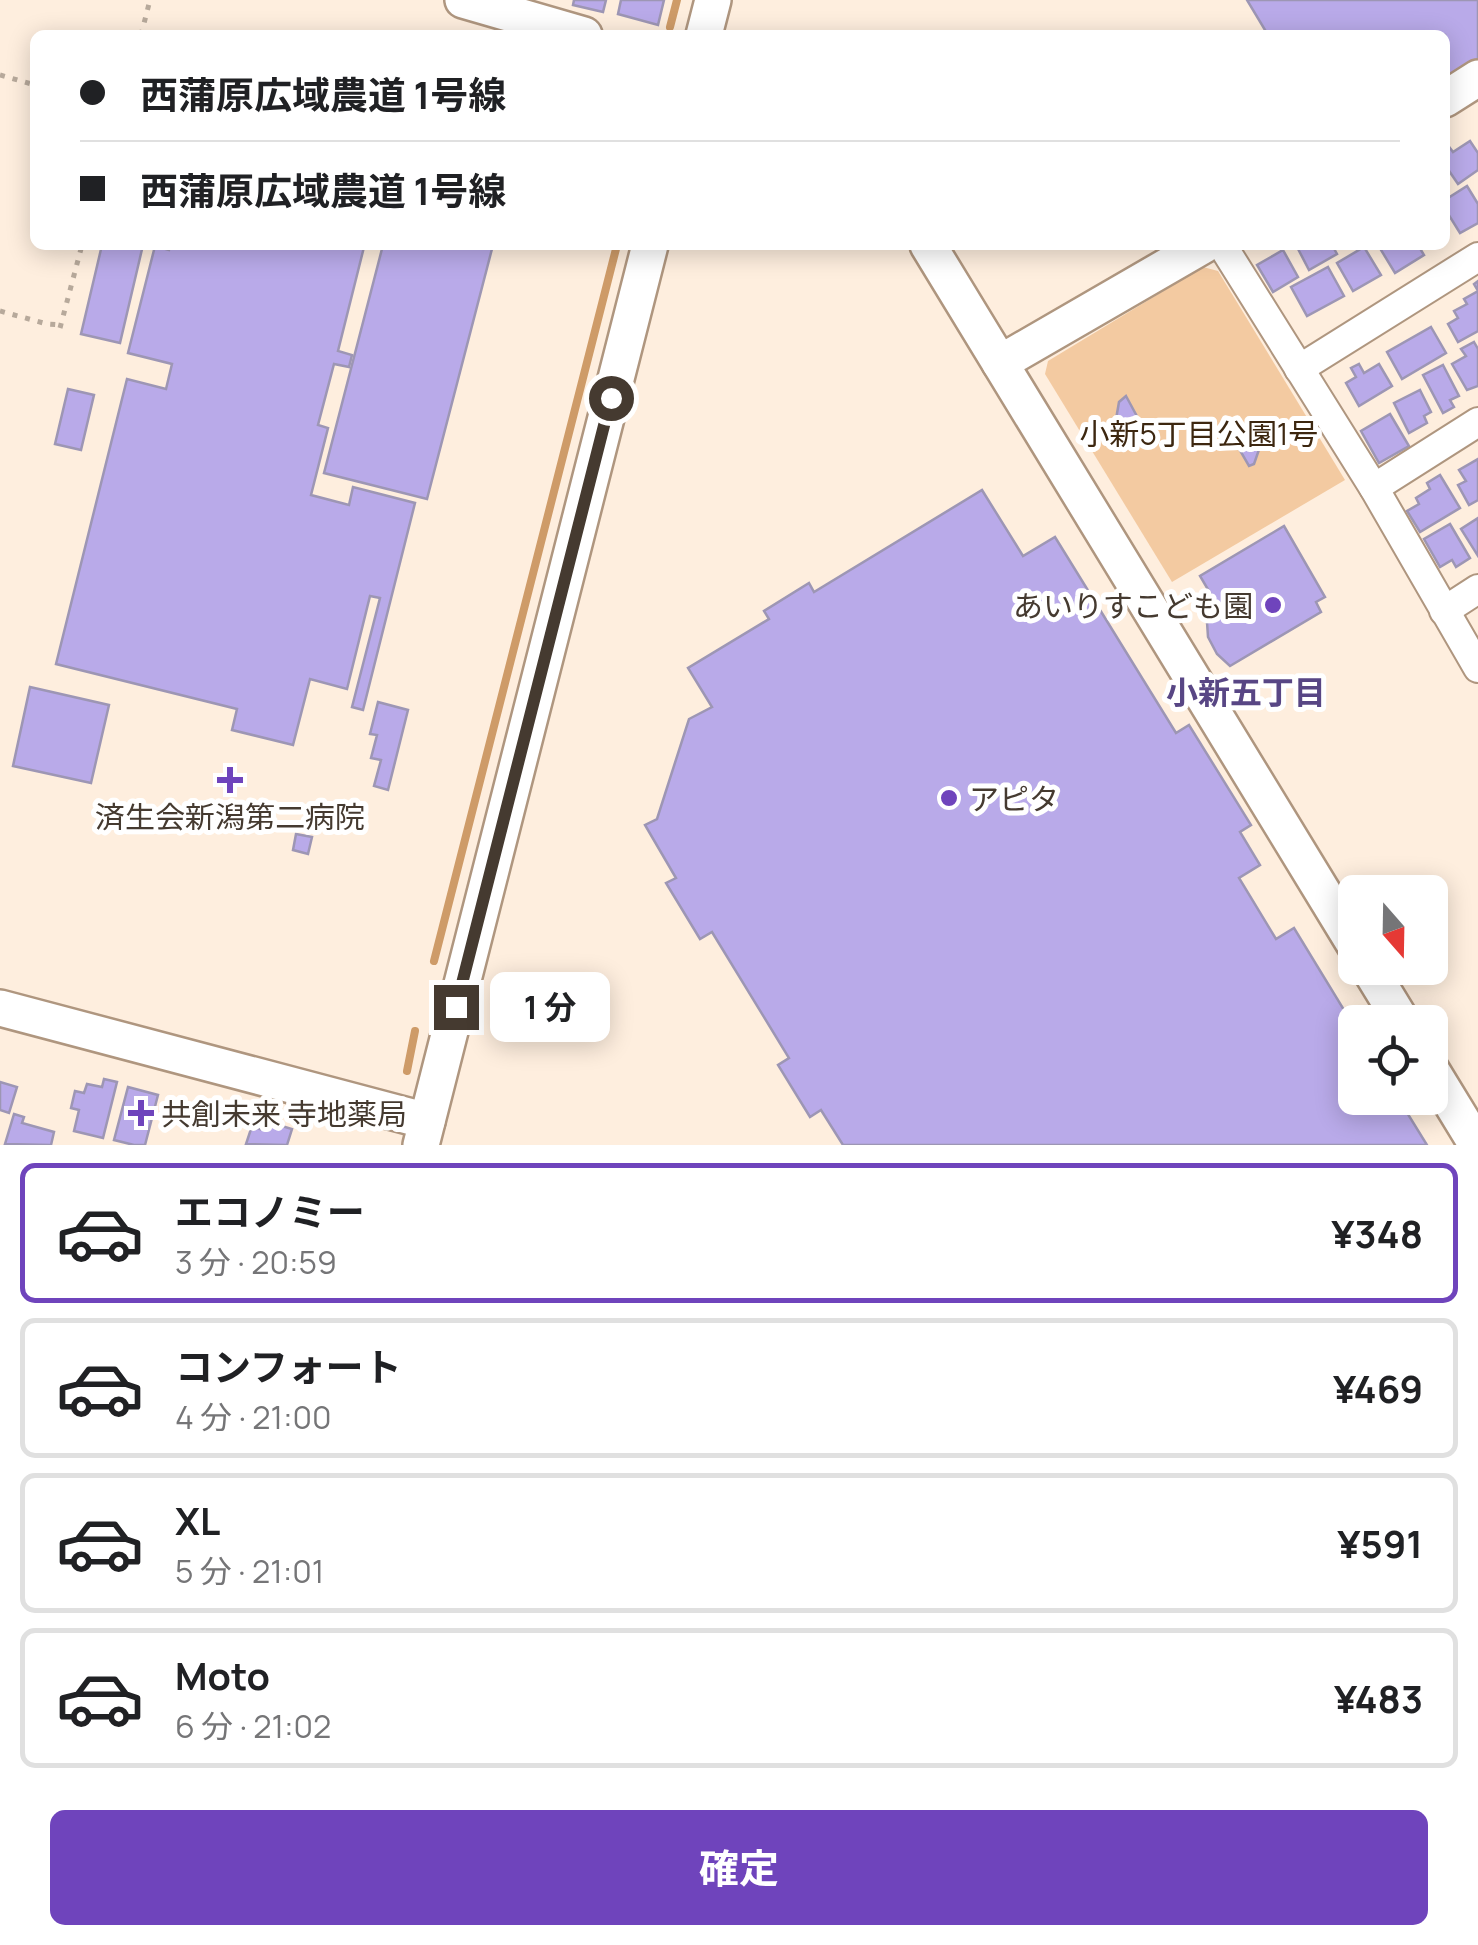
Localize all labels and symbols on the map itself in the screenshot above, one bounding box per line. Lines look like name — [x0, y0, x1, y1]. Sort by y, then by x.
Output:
route start — [589, 376, 634, 421]
park label: 小新5丁目公園1号 — [1079, 413, 1319, 454]
place label: あいりすこども園 — [1013, 585, 1253, 626]
marker: あいりすこども園 — [1262, 594, 1284, 616]
district label: 小新五丁目 — [1166, 670, 1326, 714]
marker: 済生会新潟第二病院 — [217, 767, 243, 793]
place label: アピタ — [969, 778, 1059, 819]
marker: アピタ — [938, 787, 960, 809]
place label: 済生会新潟第二病院 — [95, 796, 365, 837]
north arrow — [1338, 875, 1448, 985]
callout: 1 分 — [491, 972, 611, 1042]
route end — [434, 985, 479, 1030]
place label: 共創未来 寺地薬局 — [161, 1093, 407, 1134]
marker: 共創未来 寺地薬局 — [130, 1102, 152, 1124]

